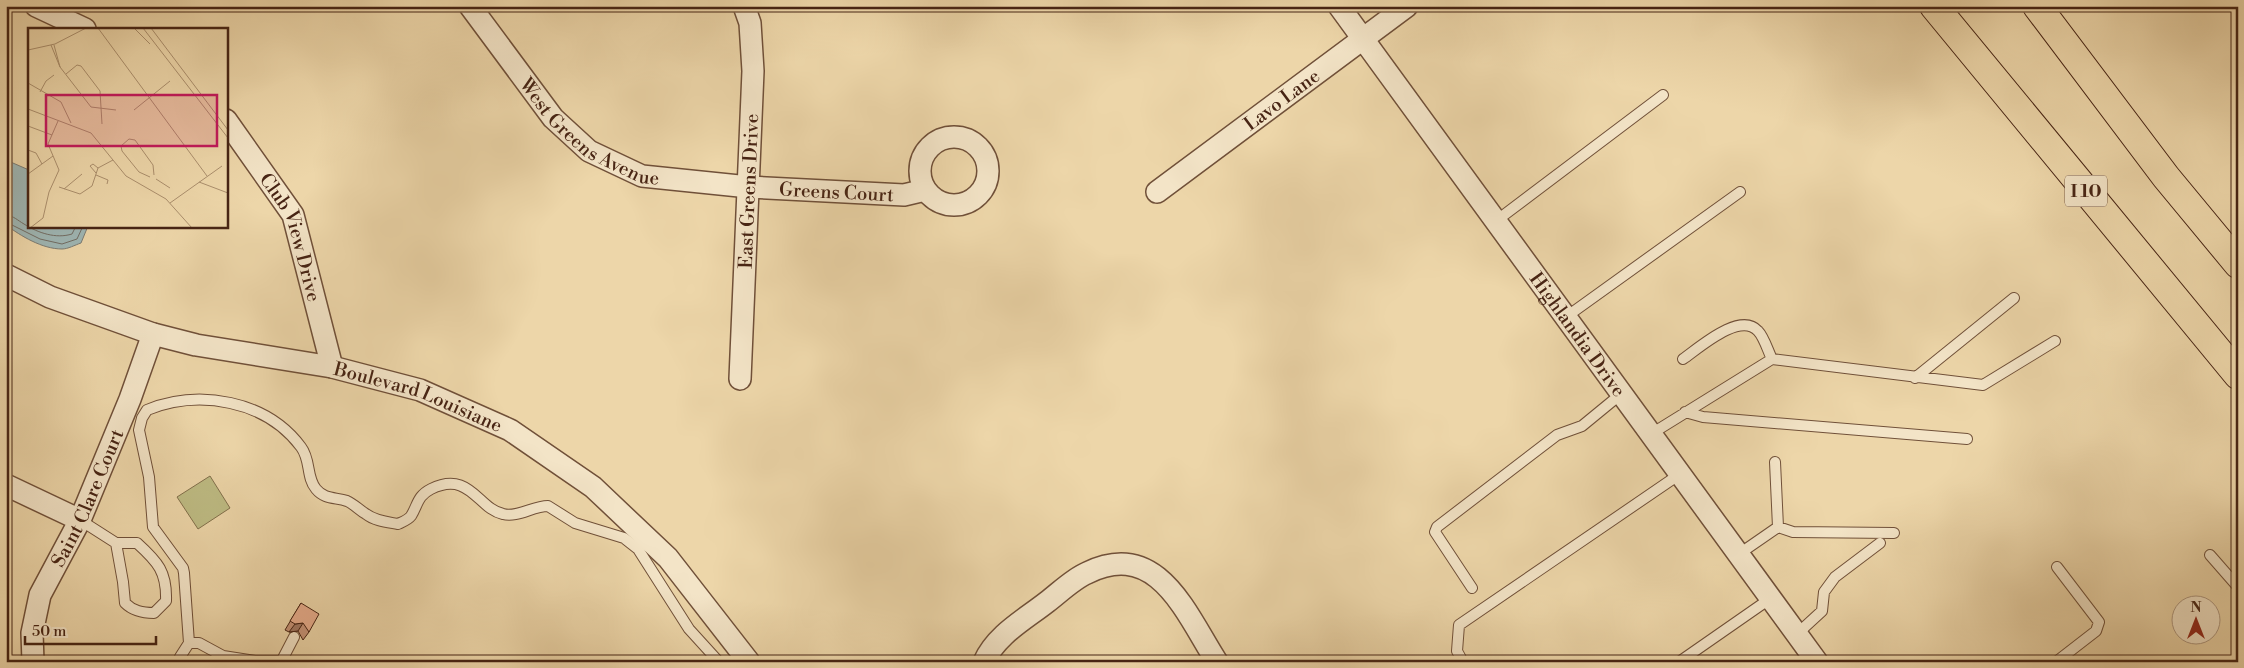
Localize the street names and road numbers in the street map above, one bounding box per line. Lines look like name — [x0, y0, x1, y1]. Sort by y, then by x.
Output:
street label: Lavo Lane — [1239, 64, 1325, 136]
street label: West Greens Avenue — [514, 72, 660, 191]
street label: East Greens Drive — [734, 113, 764, 269]
street label: Club View Drive — [254, 168, 326, 304]
road number: I 10 — [2065, 176, 2107, 207]
street label: Greens Court — [778, 178, 895, 207]
street label: Highlandia Drive — [1524, 268, 1631, 402]
street label: Boulevard Louisiane — [330, 357, 506, 438]
street label: Saint Clare Court — [46, 425, 129, 571]

